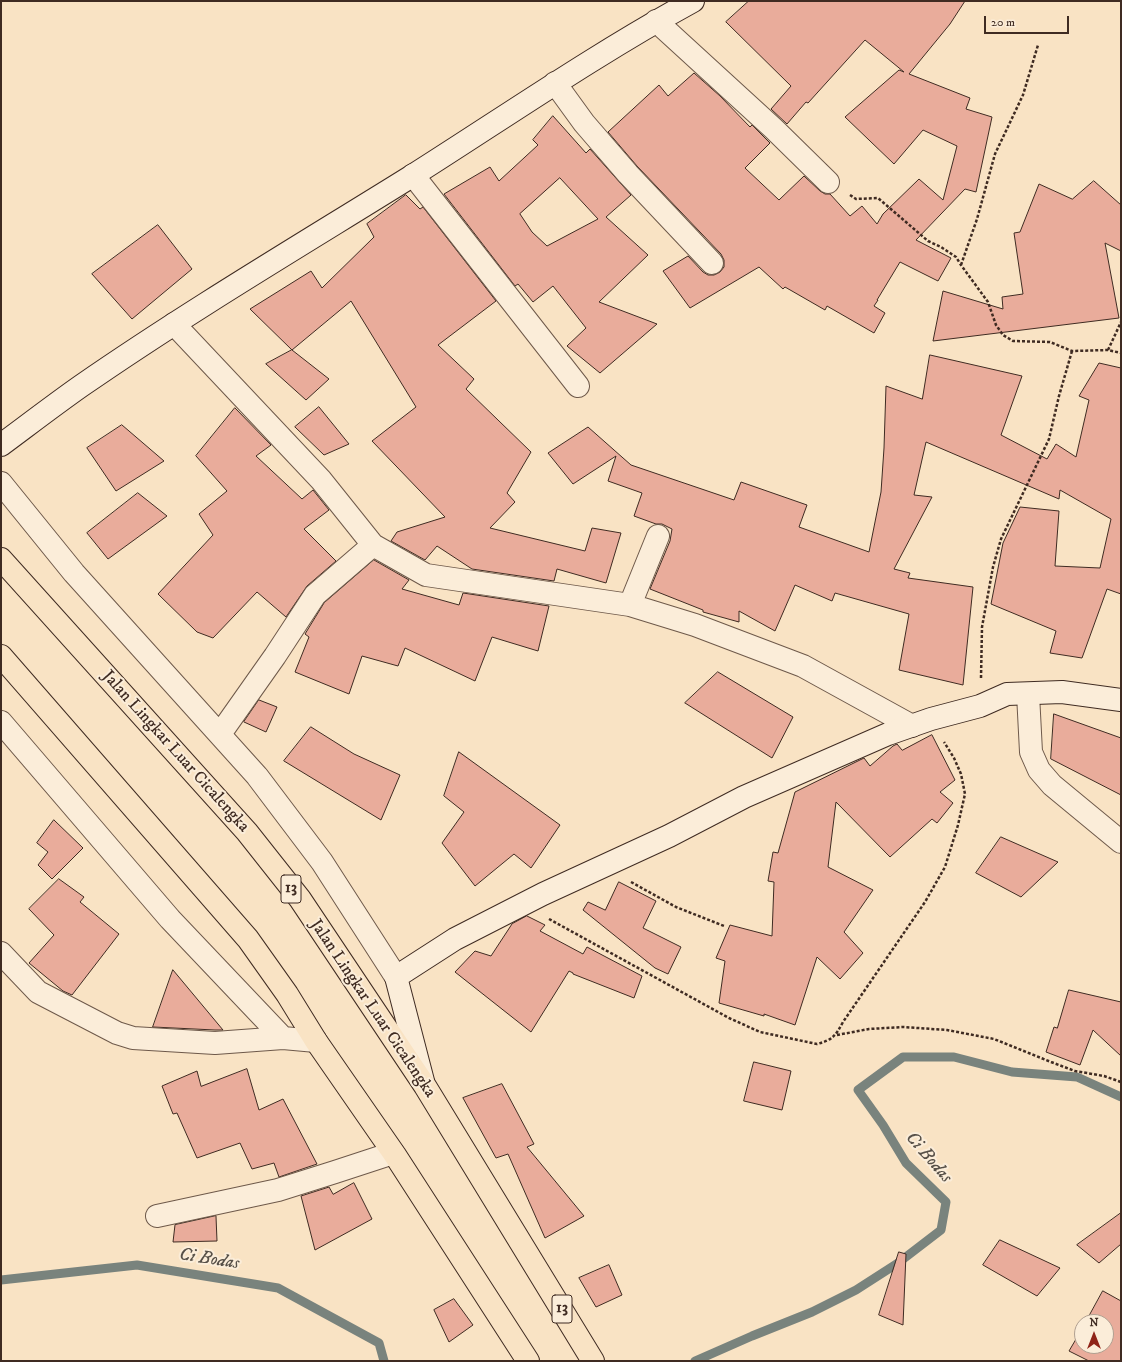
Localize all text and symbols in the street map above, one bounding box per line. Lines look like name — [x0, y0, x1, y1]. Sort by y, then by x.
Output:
scale bar — [986, 8, 1071, 34]
text: 20 m — [991, 15, 1015, 30]
street label: Jalan Lingkar Luar Cicalengka — [97, 667, 253, 837]
road number: 13 — [281, 875, 301, 903]
street label: Jalan Lingkar Luar Cicalengka — [305, 916, 439, 1102]
water label: Ci Bodas — [900, 1128, 956, 1188]
water label: Ci Bodas — [177, 1245, 241, 1275]
road number: 13 — [552, 1295, 572, 1323]
north arrow — [1074, 1314, 1114, 1354]
text: N — [1089, 1316, 1099, 1330]

